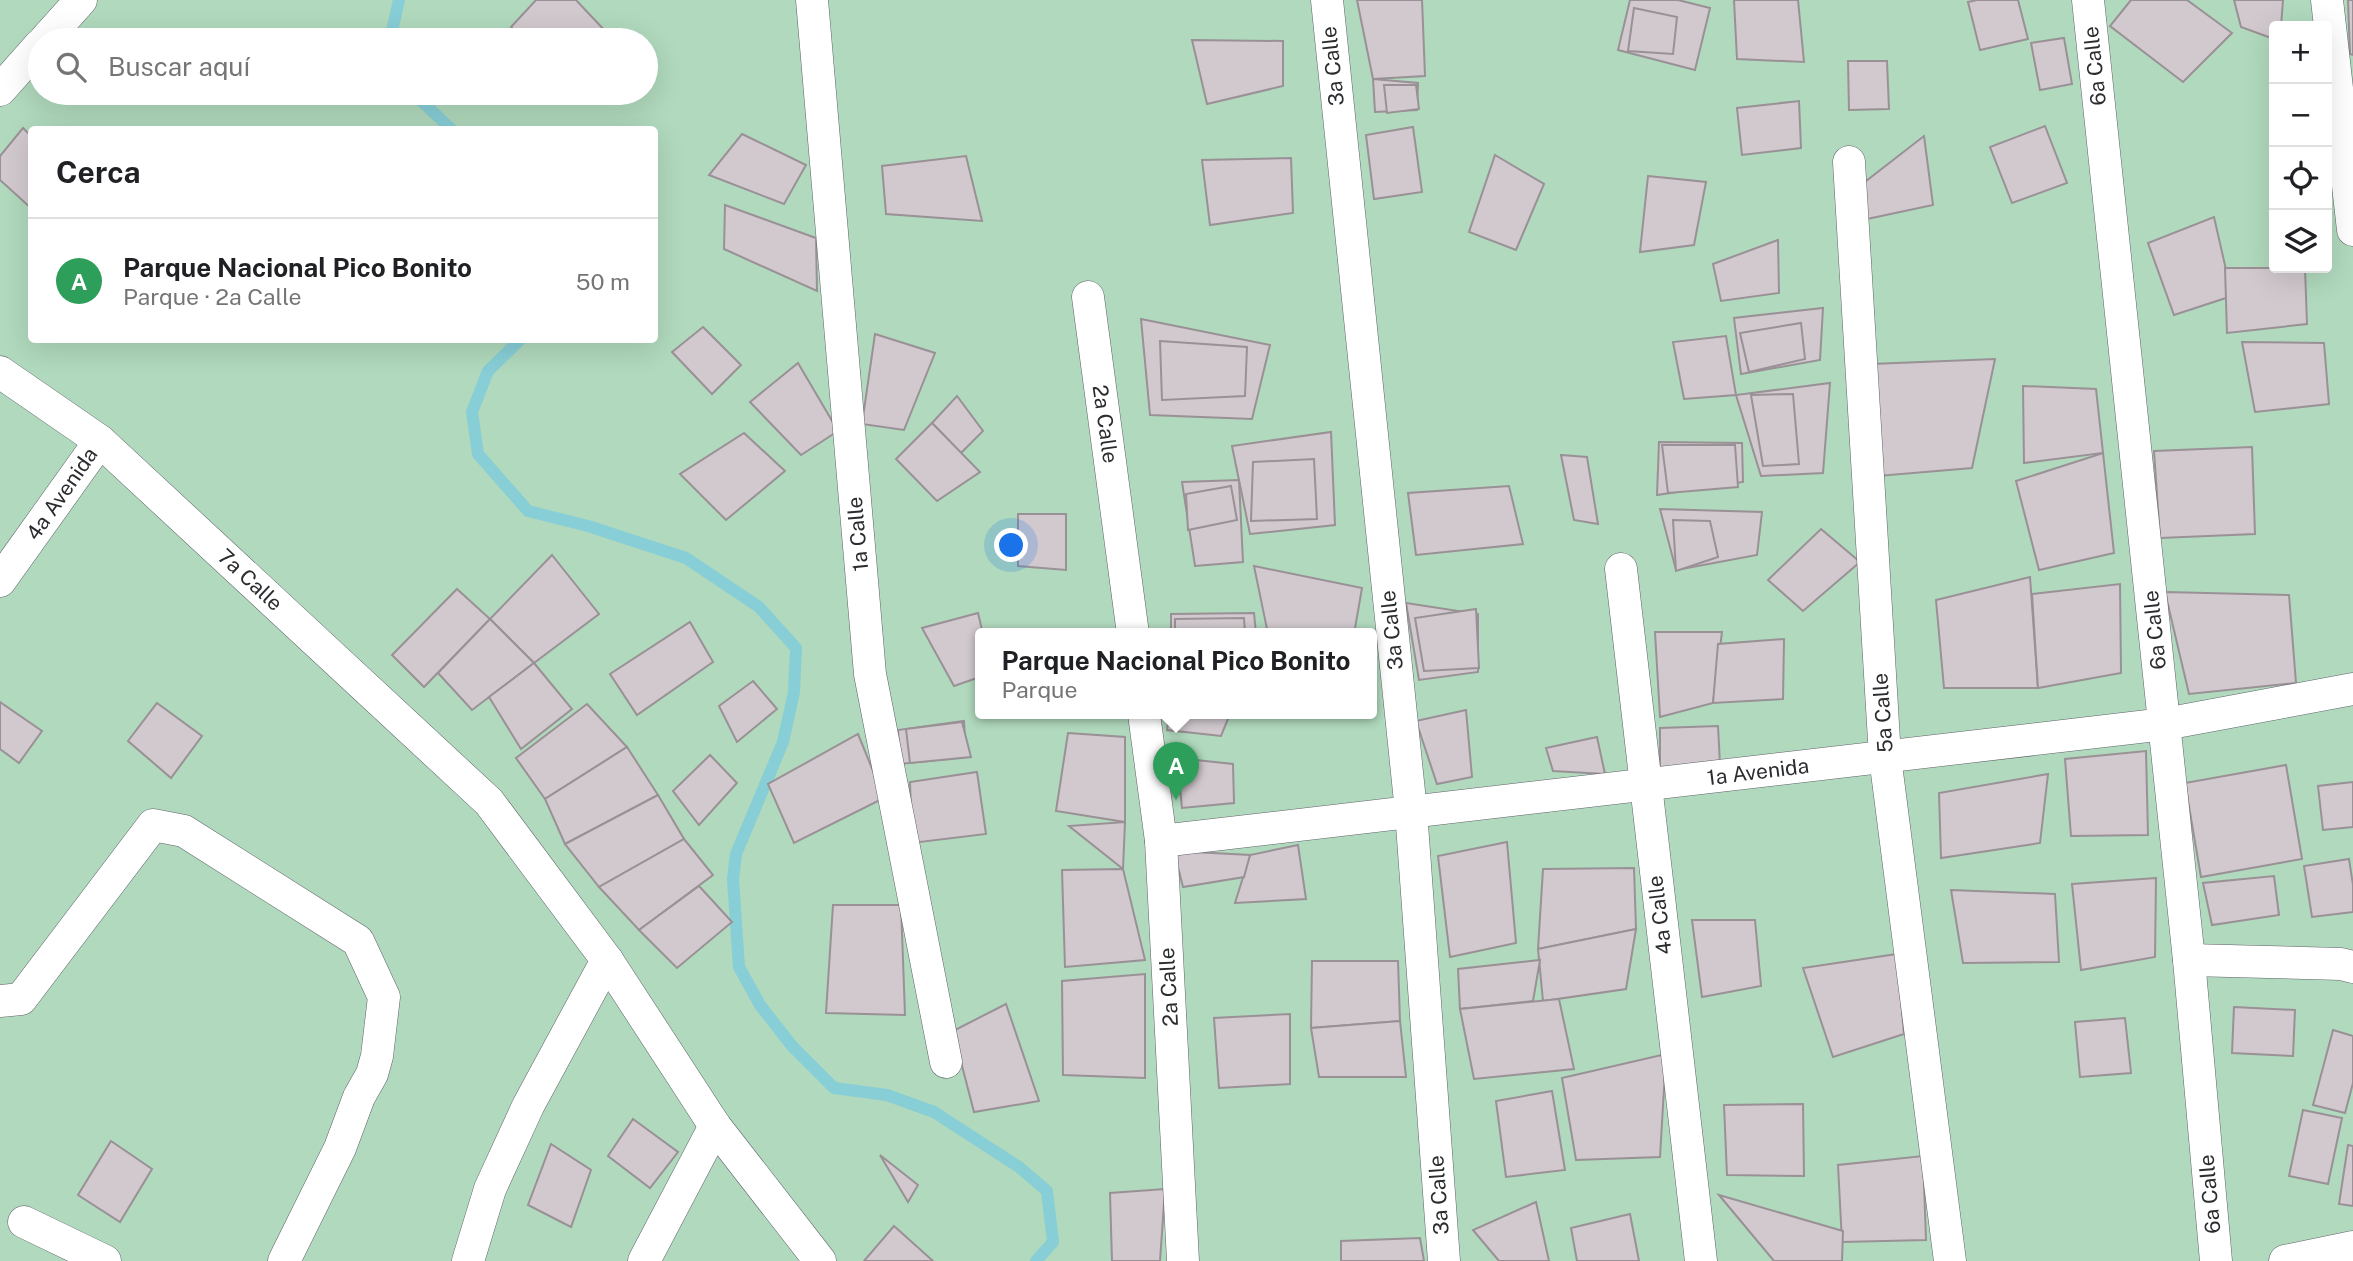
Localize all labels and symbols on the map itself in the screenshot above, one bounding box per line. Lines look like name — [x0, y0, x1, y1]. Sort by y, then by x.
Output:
street label: 3a Calle — [1316, 25, 1349, 107]
street label: 6a Calle — [2078, 25, 2111, 107]
street label: 2a Calle — [1088, 383, 1123, 465]
street label: 4a Avenida — [21, 443, 103, 545]
street label: 1a Calle — [842, 496, 873, 572]
your location — [994, 528, 1028, 562]
street label: 7a Calle — [213, 544, 288, 616]
street label: 3a Calle — [1375, 589, 1408, 671]
street label: 6a Calle — [2138, 589, 2171, 671]
street label: 5a Calle — [1867, 672, 1898, 754]
pin: A — [1153, 742, 1199, 800]
street label: 1a Avenida — [1705, 753, 1810, 790]
street label: 4a Calle — [1642, 874, 1677, 956]
street label: 2a Calle — [1154, 947, 1183, 1027]
street label: 6a Calle — [2194, 1153, 2225, 1235]
street label: 3a Calle — [1423, 1154, 1454, 1236]

